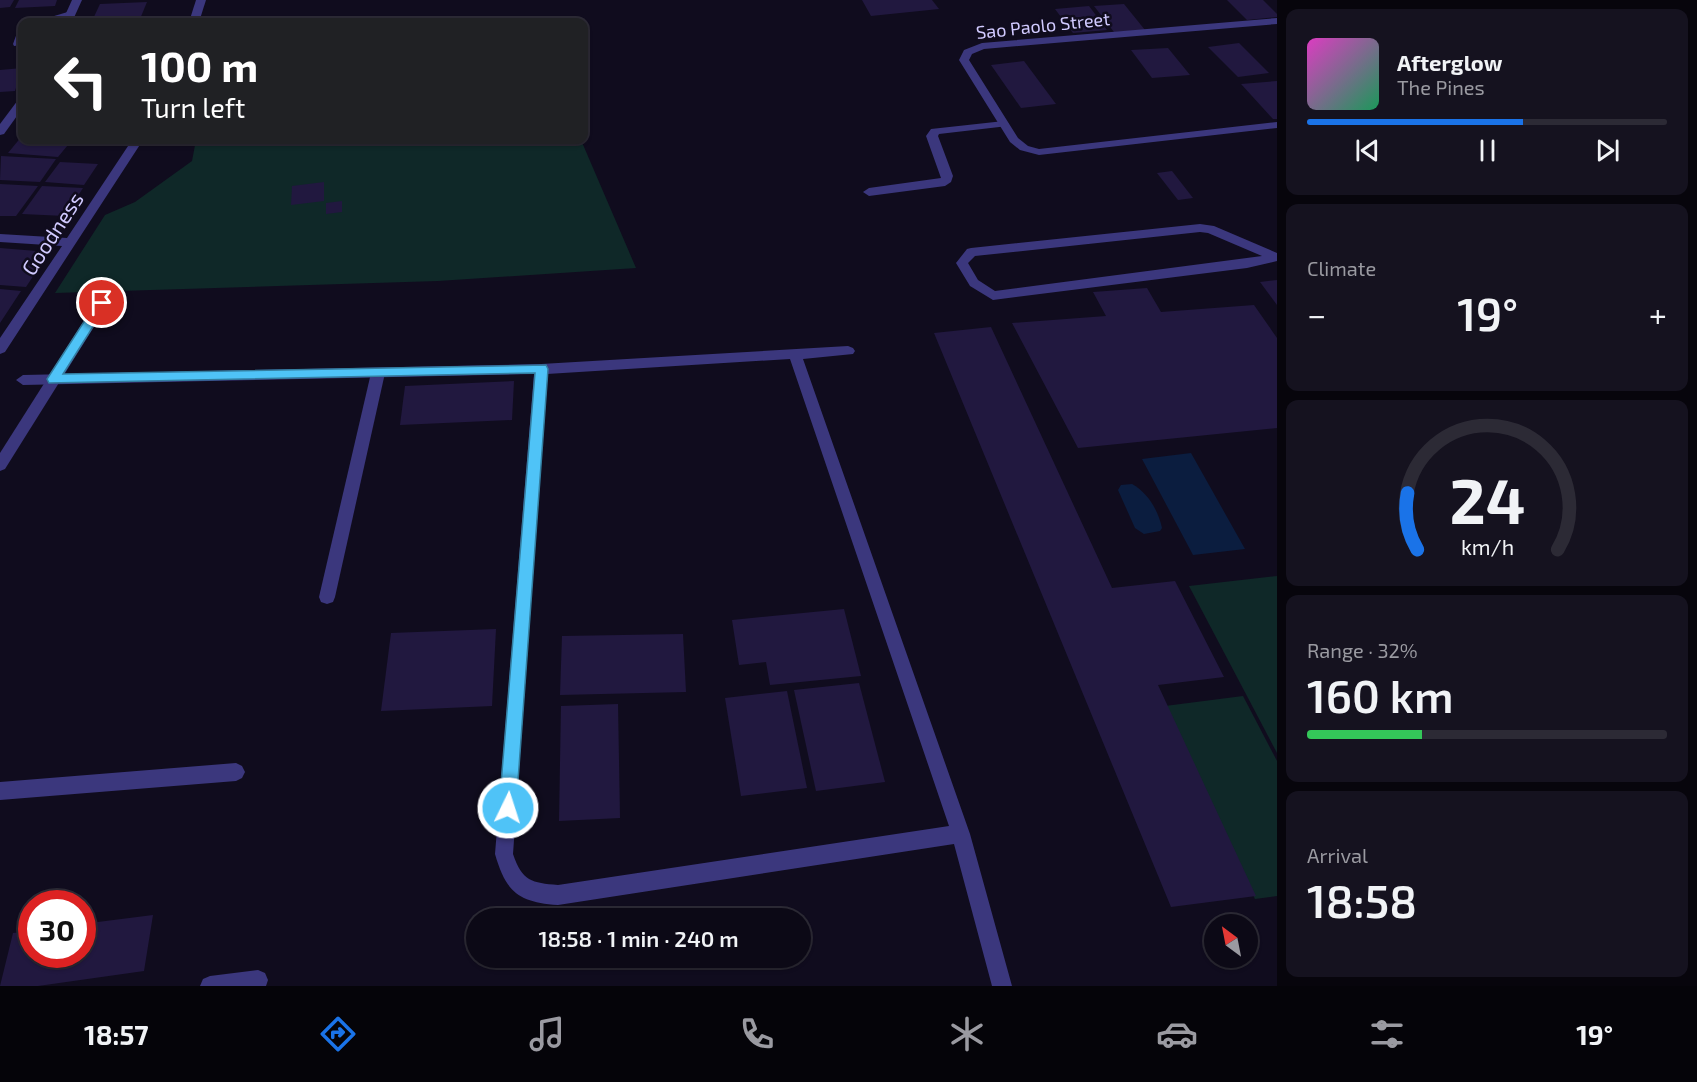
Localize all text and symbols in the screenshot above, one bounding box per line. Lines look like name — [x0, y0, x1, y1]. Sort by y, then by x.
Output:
street label: Sao Paolo Street — [975, 7, 1111, 43]
text: 100 m — [141, 40, 258, 90]
icon: left — [42, 42, 120, 120]
text: Afterglow — [1397, 49, 1502, 75]
text: The Pines — [1397, 75, 1485, 99]
text: Turn left — [141, 91, 245, 123]
icon: previous — [1351, 134, 1384, 167]
icon: pause — [1471, 134, 1504, 167]
icon: next — [1591, 134, 1624, 167]
street label: Goodness — [16, 187, 88, 279]
text: Climate — [1307, 256, 1376, 280]
pin — [76, 277, 127, 328]
icon: arrive — [85, 286, 118, 319]
text: 19° — [1457, 286, 1518, 340]
text: − — [1307, 294, 1326, 334]
text: + — [1649, 294, 1667, 334]
text: 24 — [1449, 462, 1525, 537]
text: km/h — [1460, 534, 1514, 559]
text: Range · 32% — [1307, 638, 1418, 662]
text: 160 km — [1307, 668, 1453, 722]
position arrow — [476, 776, 540, 840]
text: Arrival — [1307, 843, 1368, 867]
text: 18:58 — [1307, 873, 1417, 927]
speed limit sign: 30 — [18, 890, 96, 968]
north arrow — [1204, 914, 1258, 968]
map controls — [1204, 914, 1258, 968]
text: 18:58 · 1 min · 240 m — [538, 925, 739, 951]
icon: directions — [317, 1013, 359, 1055]
icon: music — [526, 1013, 568, 1055]
icon: phone — [736, 1013, 778, 1055]
icon: climate — [946, 1013, 988, 1055]
icon: car — [1156, 1013, 1198, 1055]
icon: filters — [1366, 1013, 1408, 1055]
text: 18:57 — [84, 1018, 149, 1050]
text: 19° — [1576, 1018, 1613, 1050]

